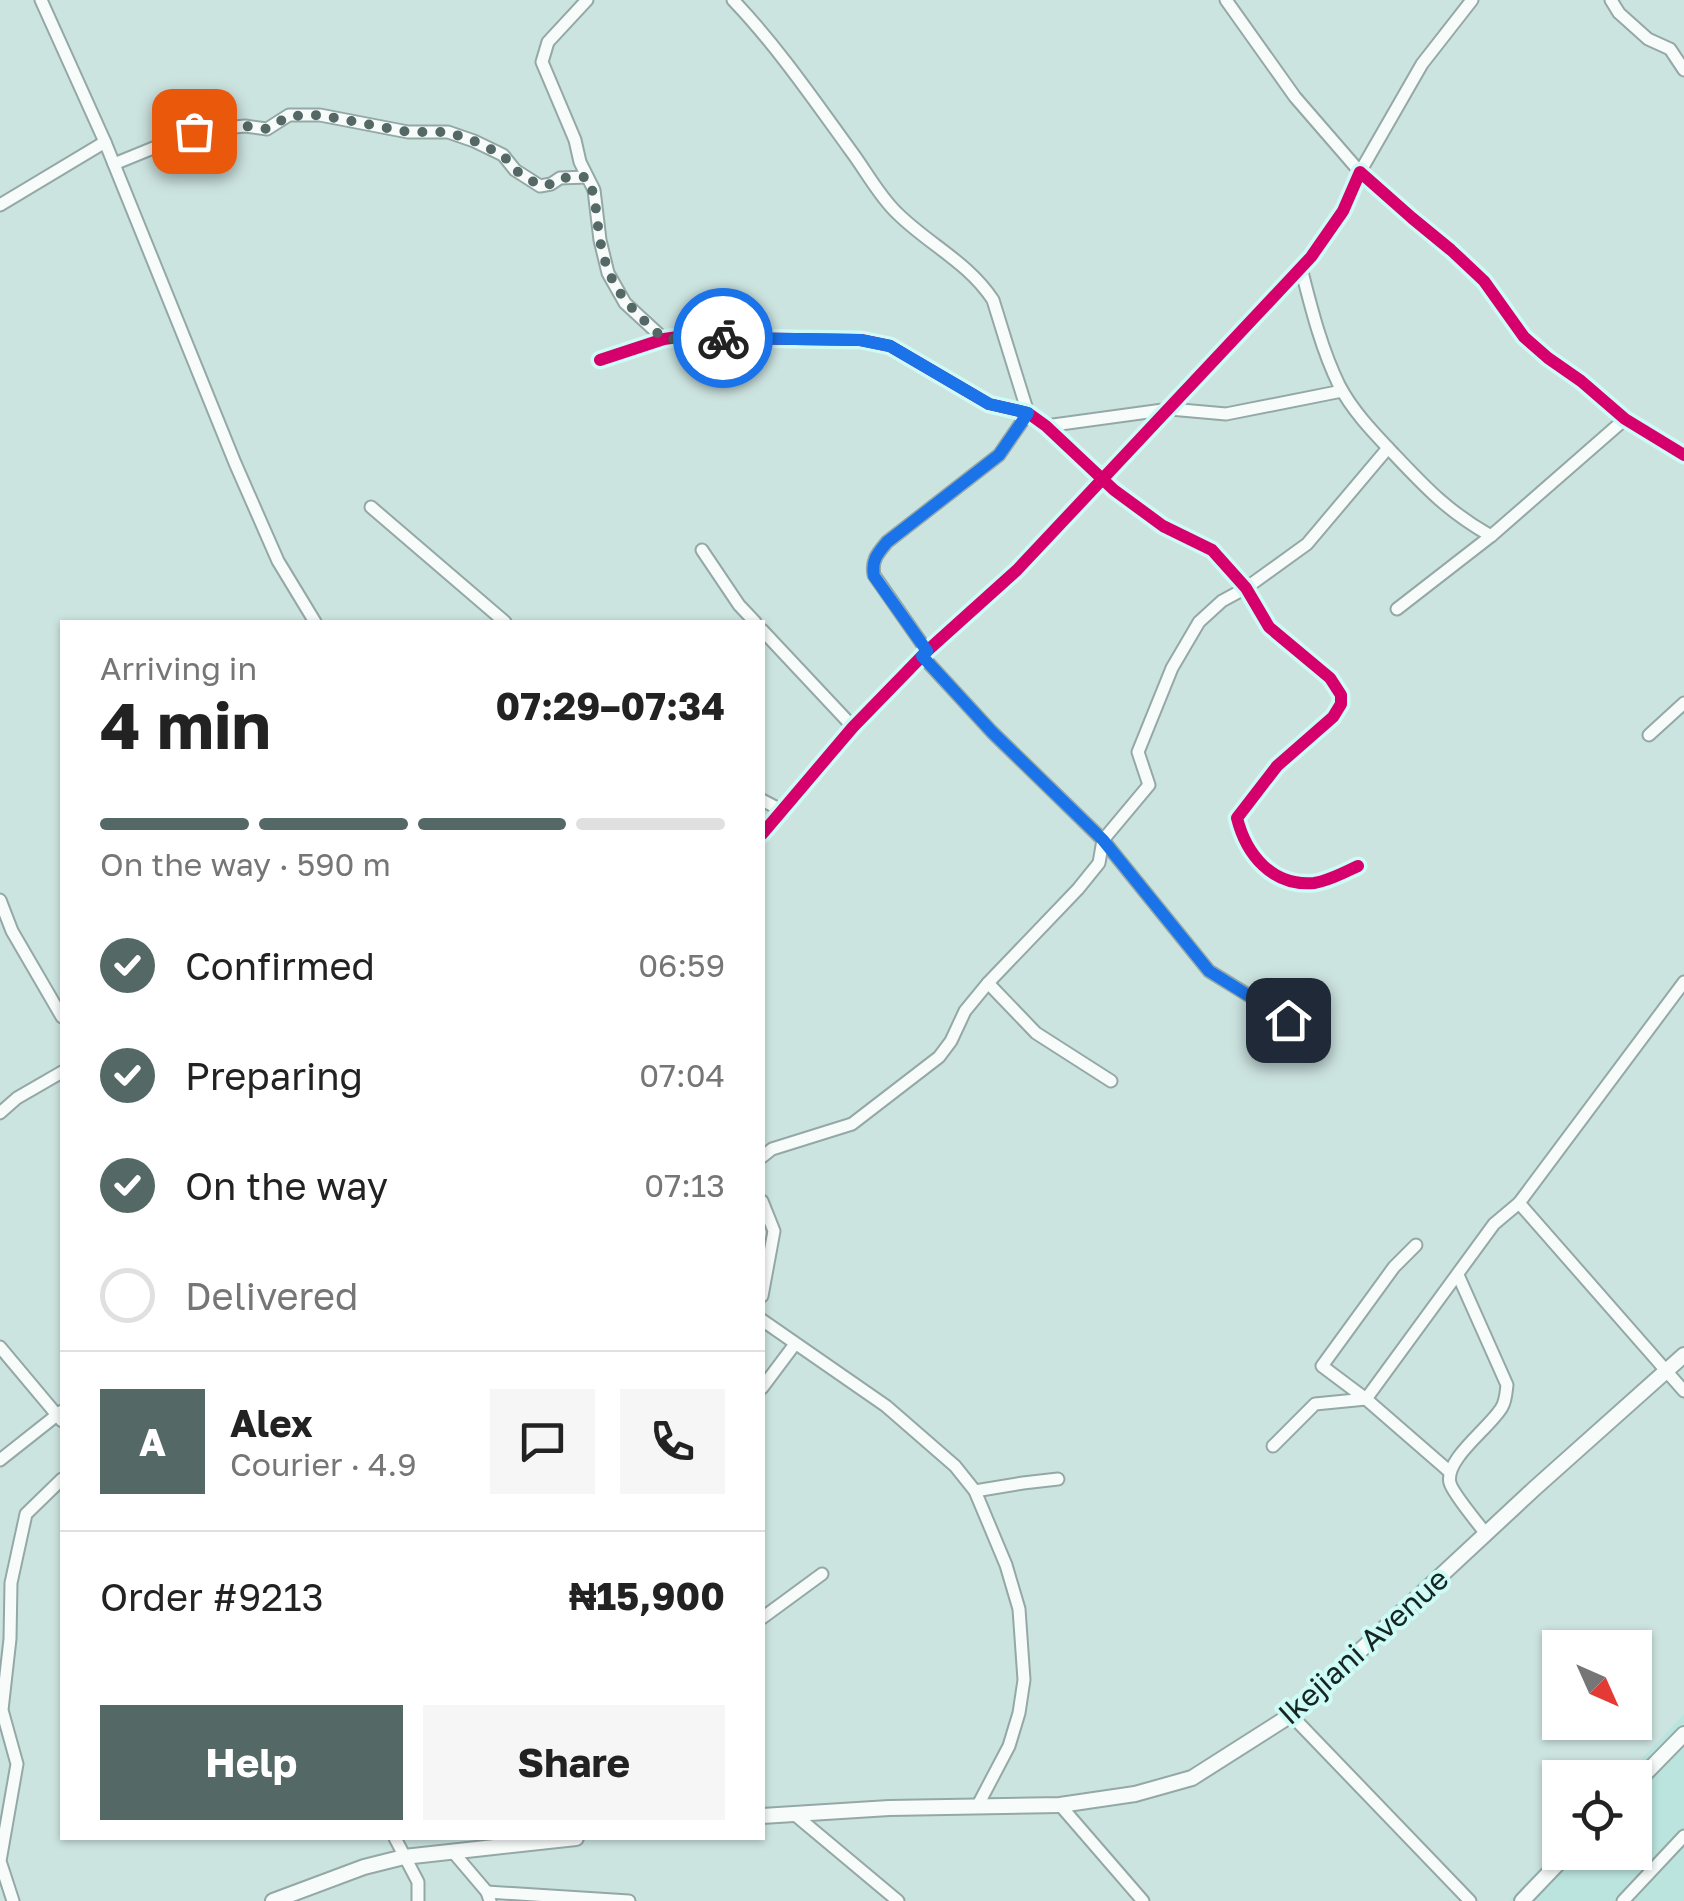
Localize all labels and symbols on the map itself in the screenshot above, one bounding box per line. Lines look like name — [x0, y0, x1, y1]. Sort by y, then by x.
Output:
pin — [152, 89, 237, 174]
courier — [673, 288, 773, 388]
pin — [1246, 978, 1331, 1063]
street label: Ikejiani Avenue — [1271, 1560, 1455, 1732]
north arrow — [1542, 1630, 1652, 1740]

